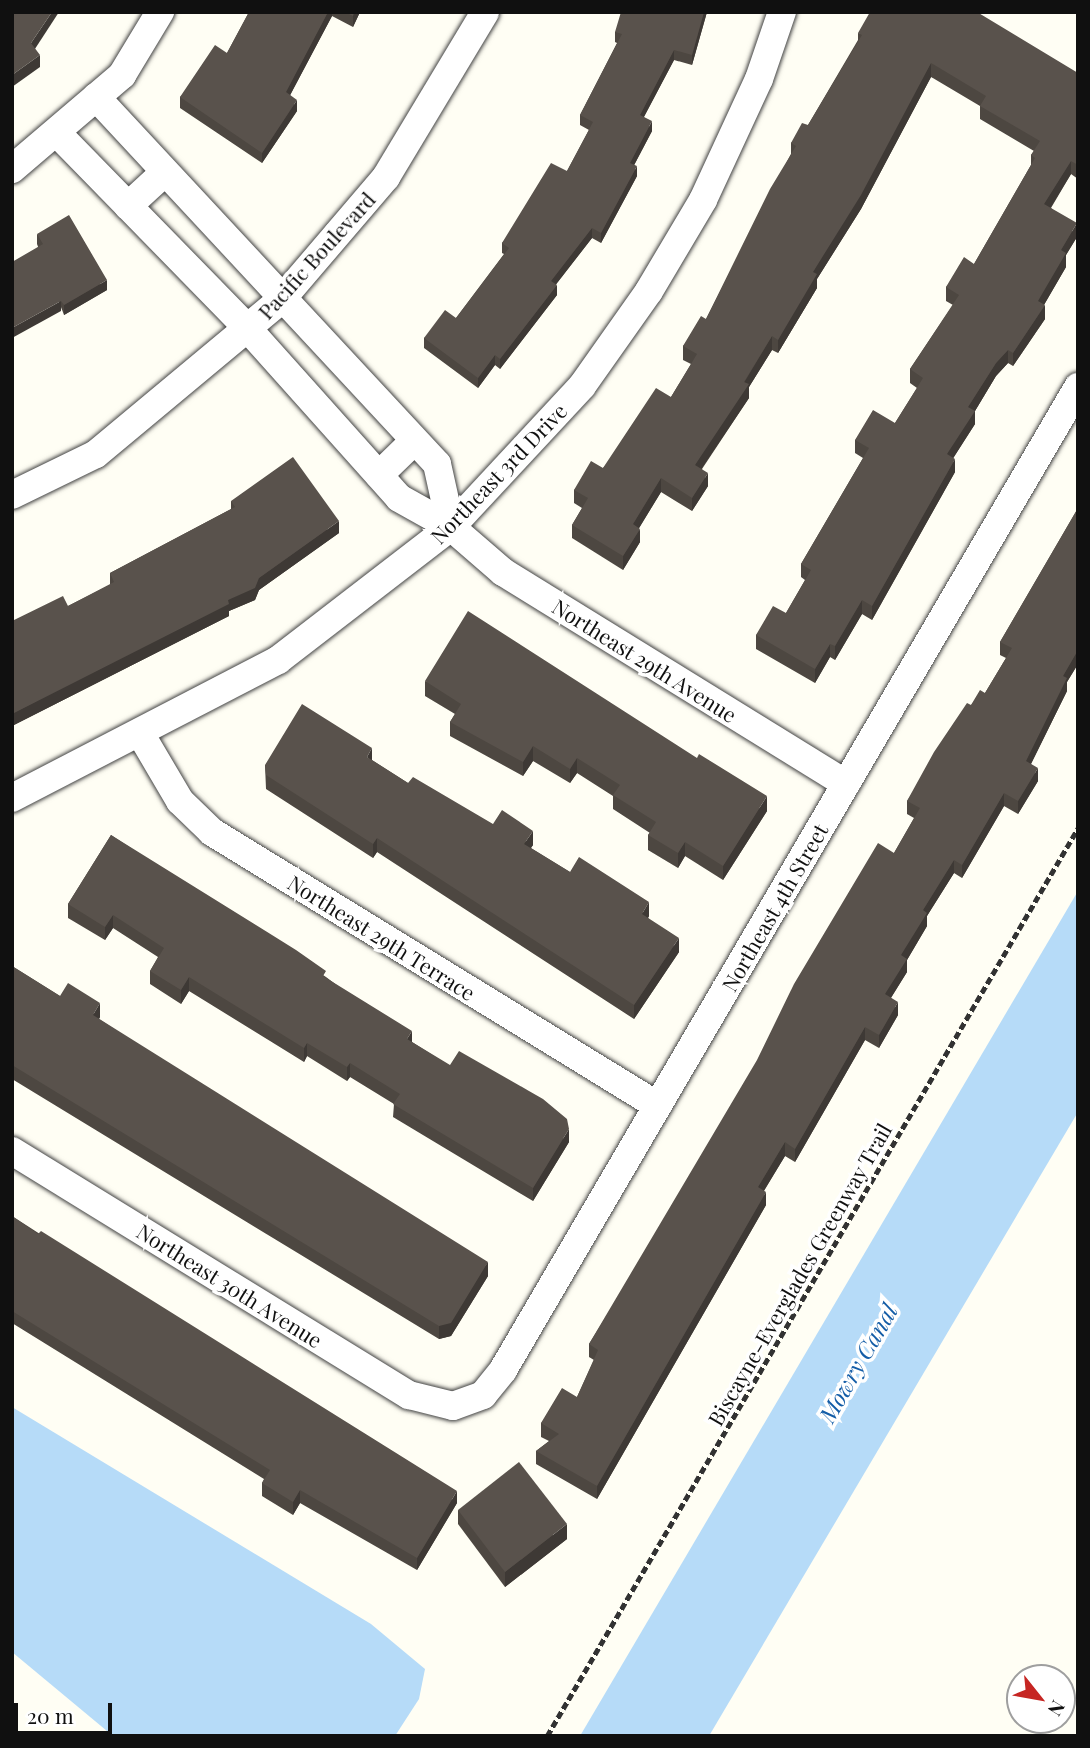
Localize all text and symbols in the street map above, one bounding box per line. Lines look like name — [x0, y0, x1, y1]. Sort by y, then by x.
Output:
street label: Pacific Boulevard — [252, 186, 380, 324]
street label: Northeast 3rd Drive — [425, 398, 571, 548]
street label: Northeast 29th Avenue — [548, 593, 742, 727]
street label: Northeast 4th Street — [716, 818, 832, 996]
street label: Northeast 29th Terrace — [283, 869, 481, 1005]
street label: Biscayne-Everglades Greenway Trail — [702, 1118, 896, 1430]
street label: Northeast 30th Avenue — [132, 1217, 328, 1353]
water label: Mowry Canal — [813, 1299, 903, 1427]
north arrow — [1006, 1664, 1076, 1734]
scale bar — [18, 1688, 116, 1732]
text: N — [1043, 1696, 1072, 1721]
text: 20 m — [27, 1701, 74, 1729]

